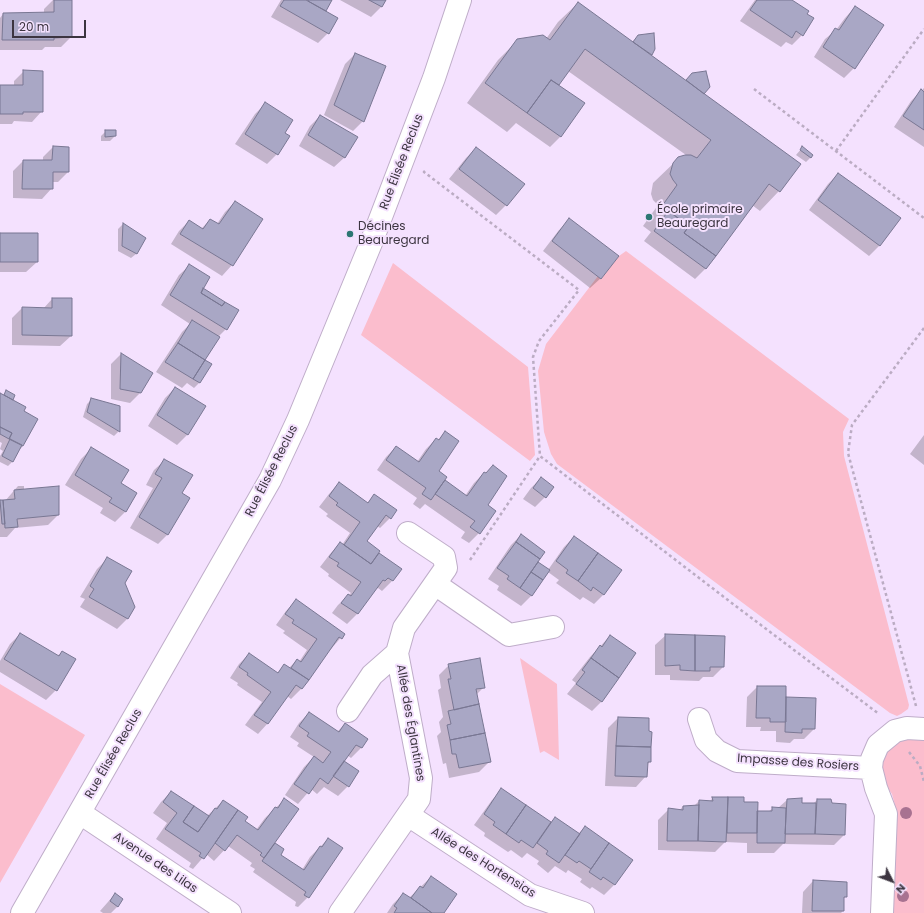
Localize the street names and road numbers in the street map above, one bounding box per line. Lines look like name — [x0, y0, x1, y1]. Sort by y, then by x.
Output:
street label: Rue Élisée Reclus — [377, 112, 427, 212]
street label: Rue Élisée Reclus — [243, 423, 301, 519]
street label: Allée des Églantines — [393, 663, 427, 783]
street label: Rue Élisée Reclus — [83, 707, 145, 801]
street label: Impasse des Rosiers — [737, 752, 859, 774]
street label: Allée des Hortensias — [428, 825, 538, 901]
street label: Avenue des Lilas — [110, 829, 200, 897]

